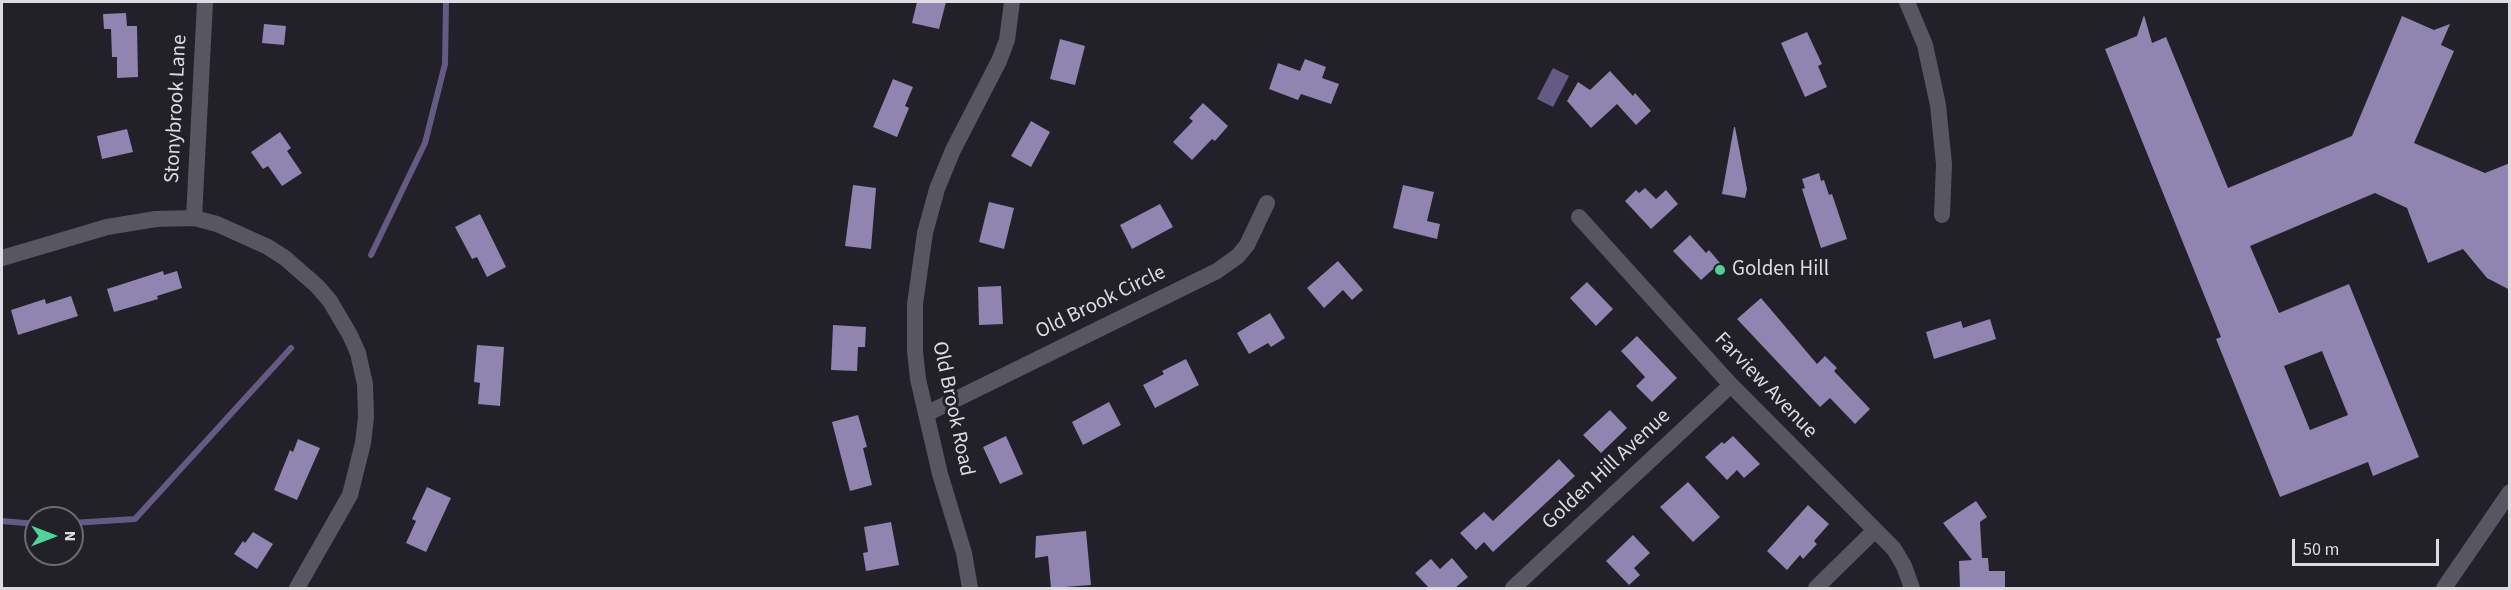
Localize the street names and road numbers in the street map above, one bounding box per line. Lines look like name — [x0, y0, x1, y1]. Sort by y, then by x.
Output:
street label: Stonybrook Lane — [161, 34, 193, 184]
street label: Old Brook Circle — [1032, 261, 1170, 345]
street label: Farview Avenue — [1708, 328, 1822, 444]
street label: Old Brook Road — [925, 339, 979, 479]
street label: Golden Hill Avenue — [1538, 404, 1676, 536]

